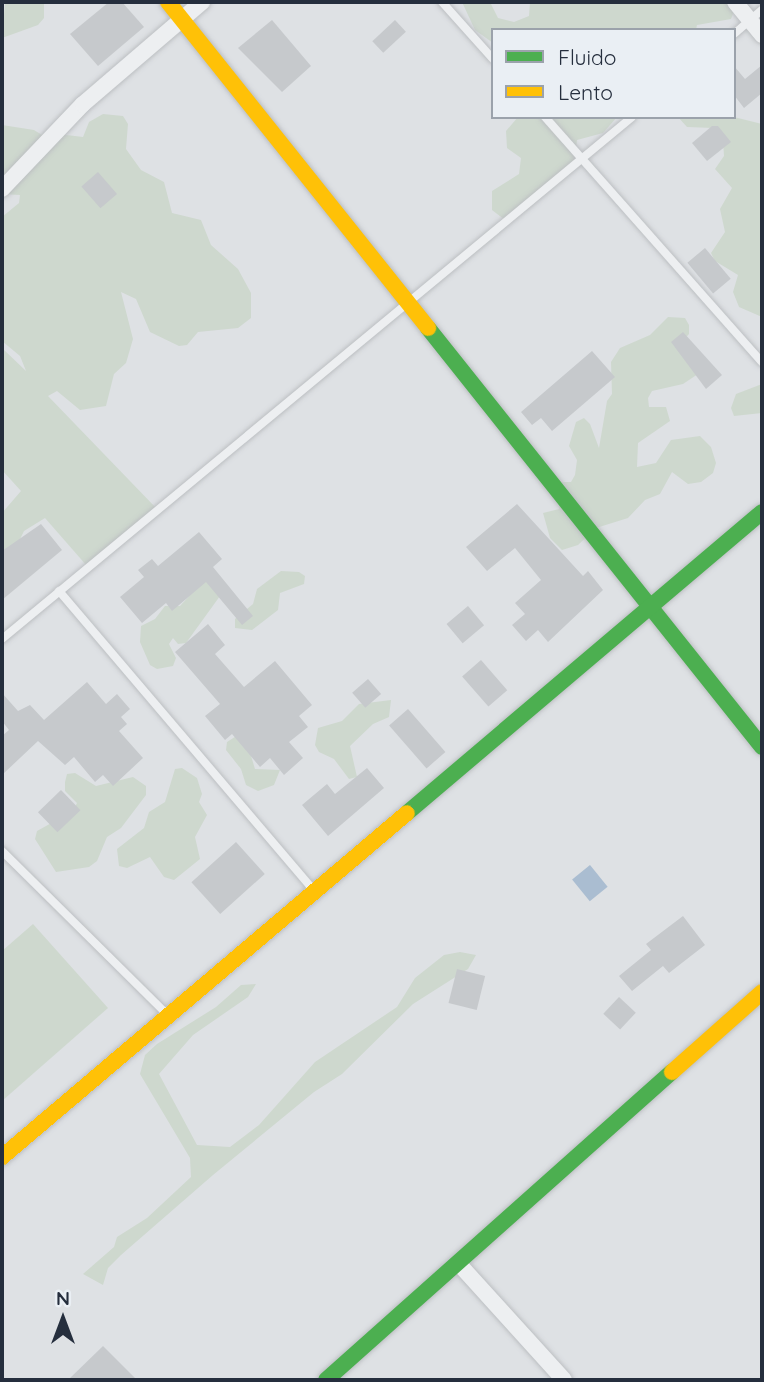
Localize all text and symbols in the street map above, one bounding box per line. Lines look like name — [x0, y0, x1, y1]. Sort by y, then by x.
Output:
legend — [491, 28, 736, 119]
text: Fluido — [558, 44, 616, 70]
text: Lento — [558, 79, 613, 105]
north arrow — [28, 1284, 98, 1354]
text: N — [56, 1286, 70, 1310]

